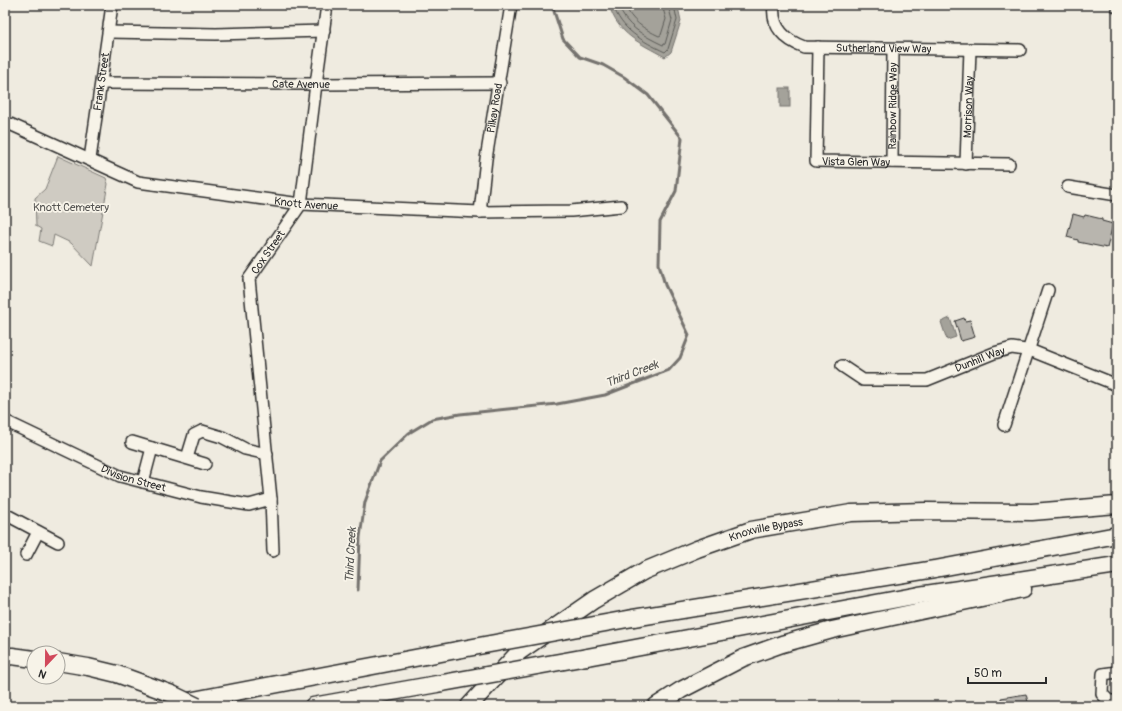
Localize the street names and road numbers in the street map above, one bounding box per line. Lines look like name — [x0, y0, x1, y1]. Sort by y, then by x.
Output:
street label: Sutherland View Way — [836, 41, 932, 55]
street label: Frank Street — [90, 51, 112, 112]
street label: Rainbow Ridge Way — [886, 62, 899, 150]
street label: Morrison Way — [960, 75, 976, 138]
street label: Cate Avenue — [272, 77, 330, 91]
street label: Pilkay Road — [484, 82, 505, 134]
street label: Vista Glen Way — [822, 155, 891, 169]
street label: Knott Avenue — [273, 194, 339, 212]
street label: Cox Street — [248, 227, 288, 276]
street label: Dunhill Way — [953, 344, 1006, 375]
street label: Division Street — [99, 461, 168, 494]
street label: Knoxville Bypass — [727, 515, 804, 544]

